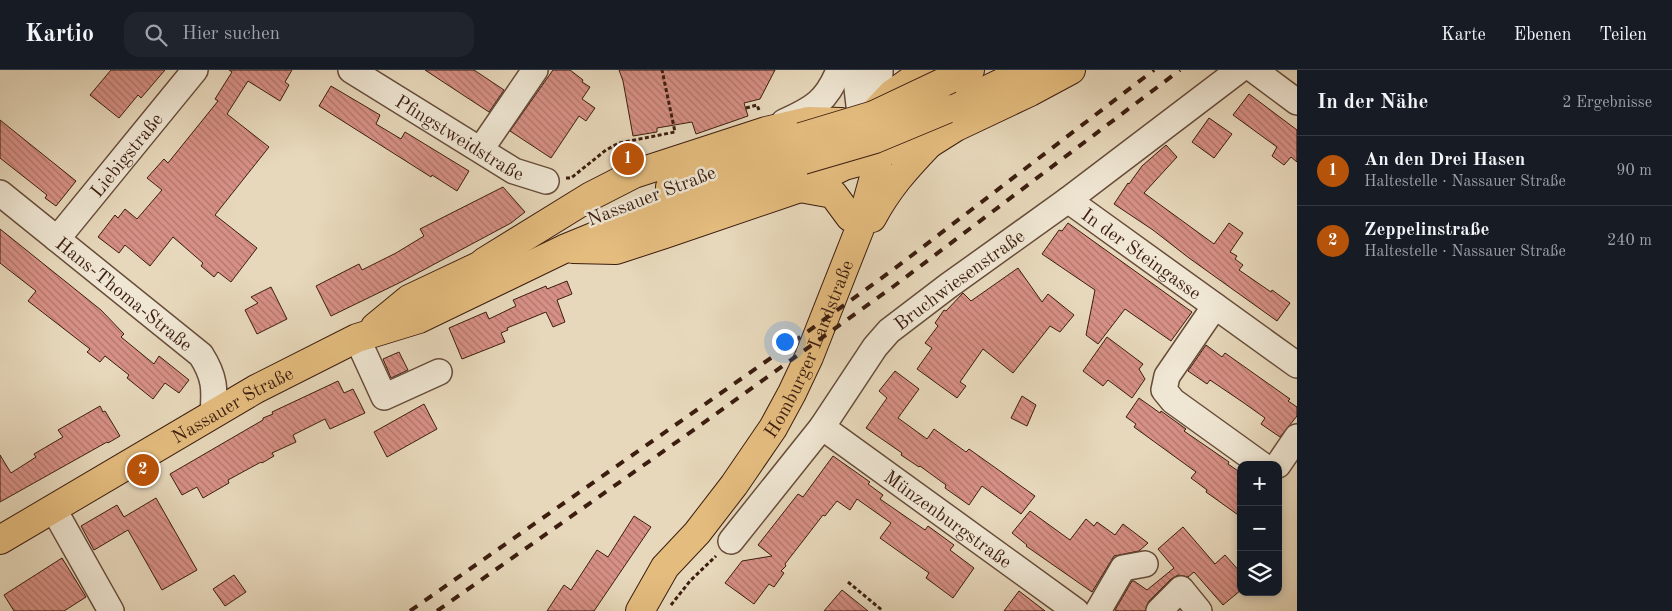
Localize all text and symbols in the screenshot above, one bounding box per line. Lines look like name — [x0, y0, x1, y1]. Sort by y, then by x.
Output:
search box — [124, 12, 474, 57]
icon: search — [142, 21, 170, 49]
text: Kartio — [25, 23, 94, 47]
text: Hier suchen — [182, 25, 280, 44]
text: Karte — [1441, 26, 1486, 44]
text: Ebenen — [1514, 26, 1571, 44]
text: Teilen — [1599, 26, 1647, 44]
text: In der Nähe — [1317, 92, 1428, 113]
street label: Pfingstweidstraße — [391, 93, 525, 185]
text: 2 Ergebnisse — [1562, 95, 1652, 111]
street label: Liebigstraße — [88, 110, 168, 202]
pin: 1 — [612, 140, 644, 178]
text: An den Drei Hasen — [1364, 151, 1525, 170]
text: 1 — [1328, 163, 1338, 179]
text: 90 m — [1616, 163, 1652, 179]
street label: Nassauer Straße — [585, 164, 719, 231]
text: Haltestelle · Nassauer Straße — [1364, 174, 1566, 190]
street label: In der Steingasse — [1077, 206, 1204, 305]
text: Zeppelinstraße — [1364, 221, 1490, 240]
street label: Bruchwiesenstraße — [892, 227, 1029, 335]
text: 2 — [1328, 233, 1338, 249]
text: 240 m — [1607, 233, 1652, 249]
street label: Hans-Thoma-Straße — [51, 235, 195, 356]
text: Haltestelle · Nassauer Straße — [1364, 244, 1566, 260]
street label: Homburger Landstraße — [762, 258, 858, 442]
your location — [772, 329, 798, 355]
street label: Nassauer Straße — [169, 365, 297, 448]
pin: 2 — [127, 451, 159, 489]
map controls — [1237, 461, 1282, 596]
button: + — [1237, 461, 1282, 506]
street label: Münzenburgstraße — [880, 468, 1014, 573]
button: − — [1237, 506, 1282, 551]
button: layers — [1237, 551, 1282, 596]

